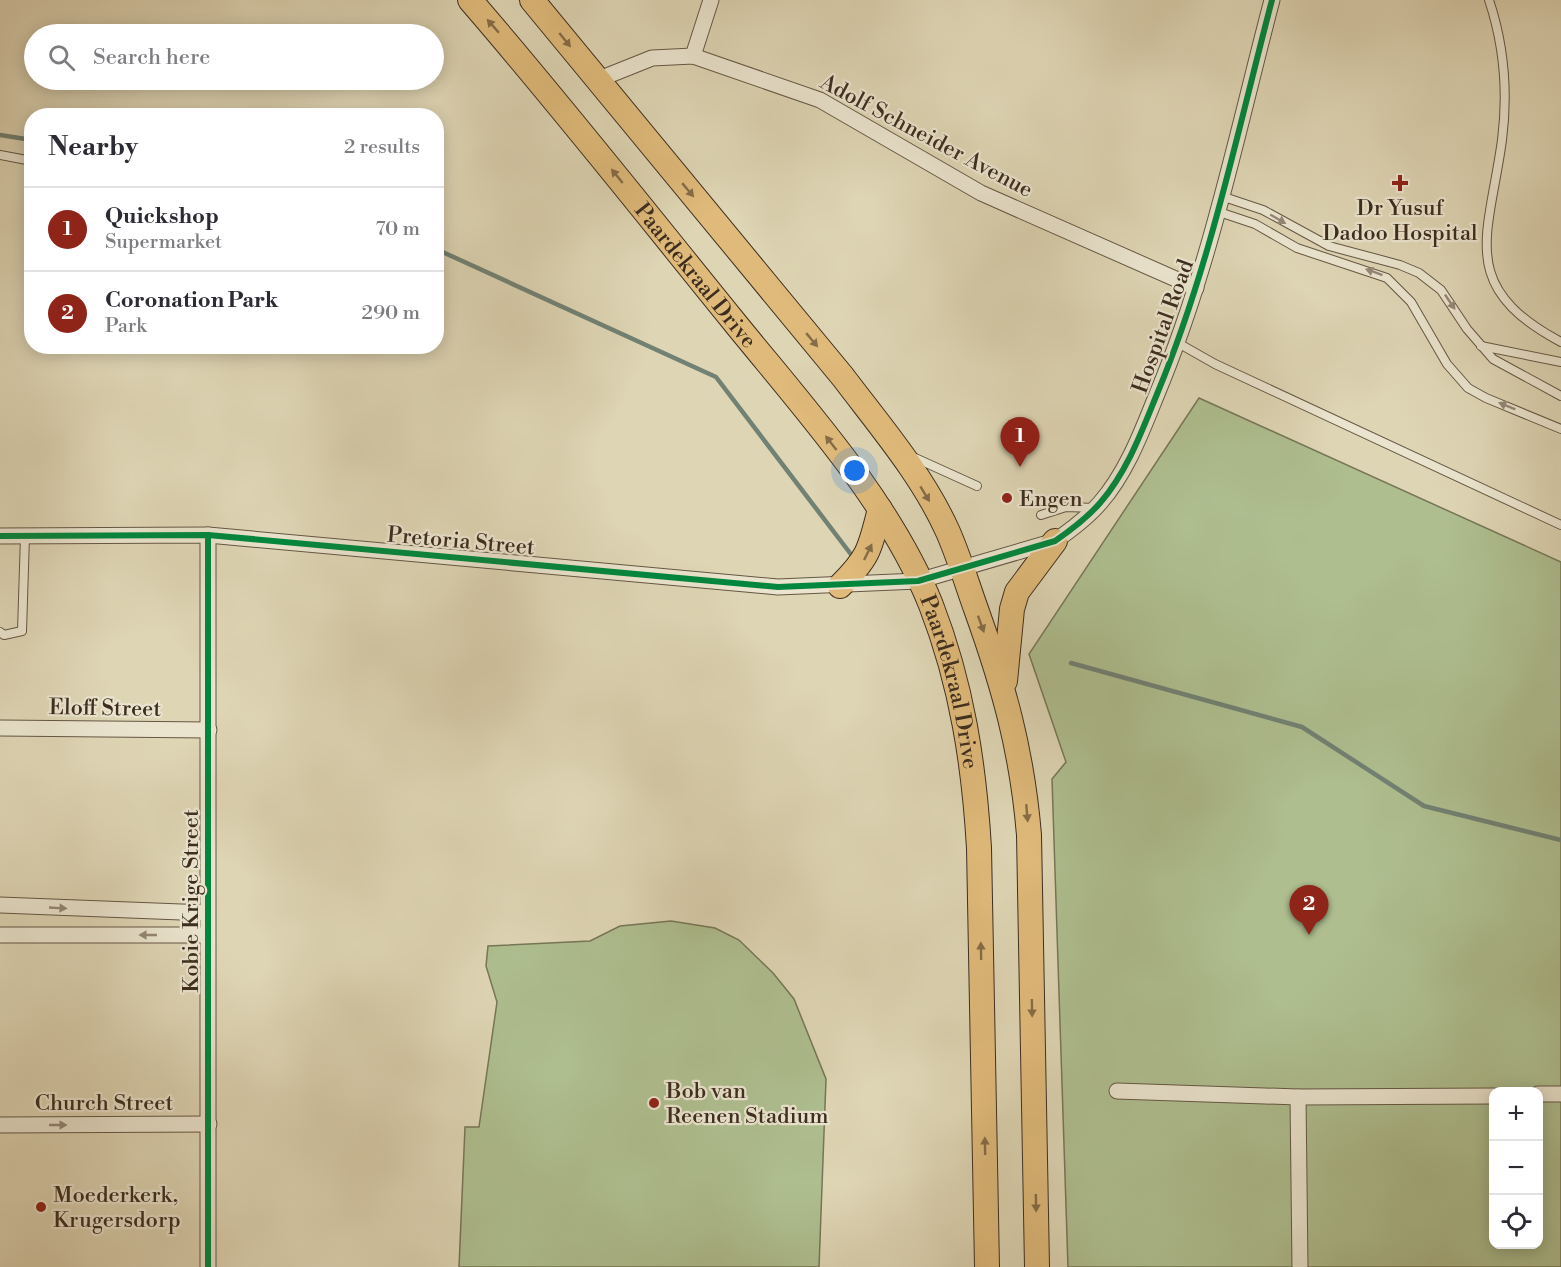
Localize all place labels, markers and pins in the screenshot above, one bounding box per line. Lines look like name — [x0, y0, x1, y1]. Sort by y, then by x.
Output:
marker: Dr Yusuf Dadoo Hospital — [1391, 174, 1409, 192]
place label: Dr Yusuf Dadoo Hospital — [1322, 195, 1478, 247]
pin: 1 — [1000, 418, 1040, 467]
place label: Engen — [1019, 486, 1083, 513]
marker: Engen — [1000, 491, 1014, 505]
pin: 2 — [1290, 886, 1328, 935]
place label: Bob van Reenen Stadium — [665, 1078, 829, 1130]
marker: Bob van Reenen Stadium — [647, 1096, 661, 1110]
place label: Moederkerk, Krugersdorp — [53, 1182, 181, 1234]
marker: Moederkerk, Krugersdorp — [34, 1200, 48, 1214]

